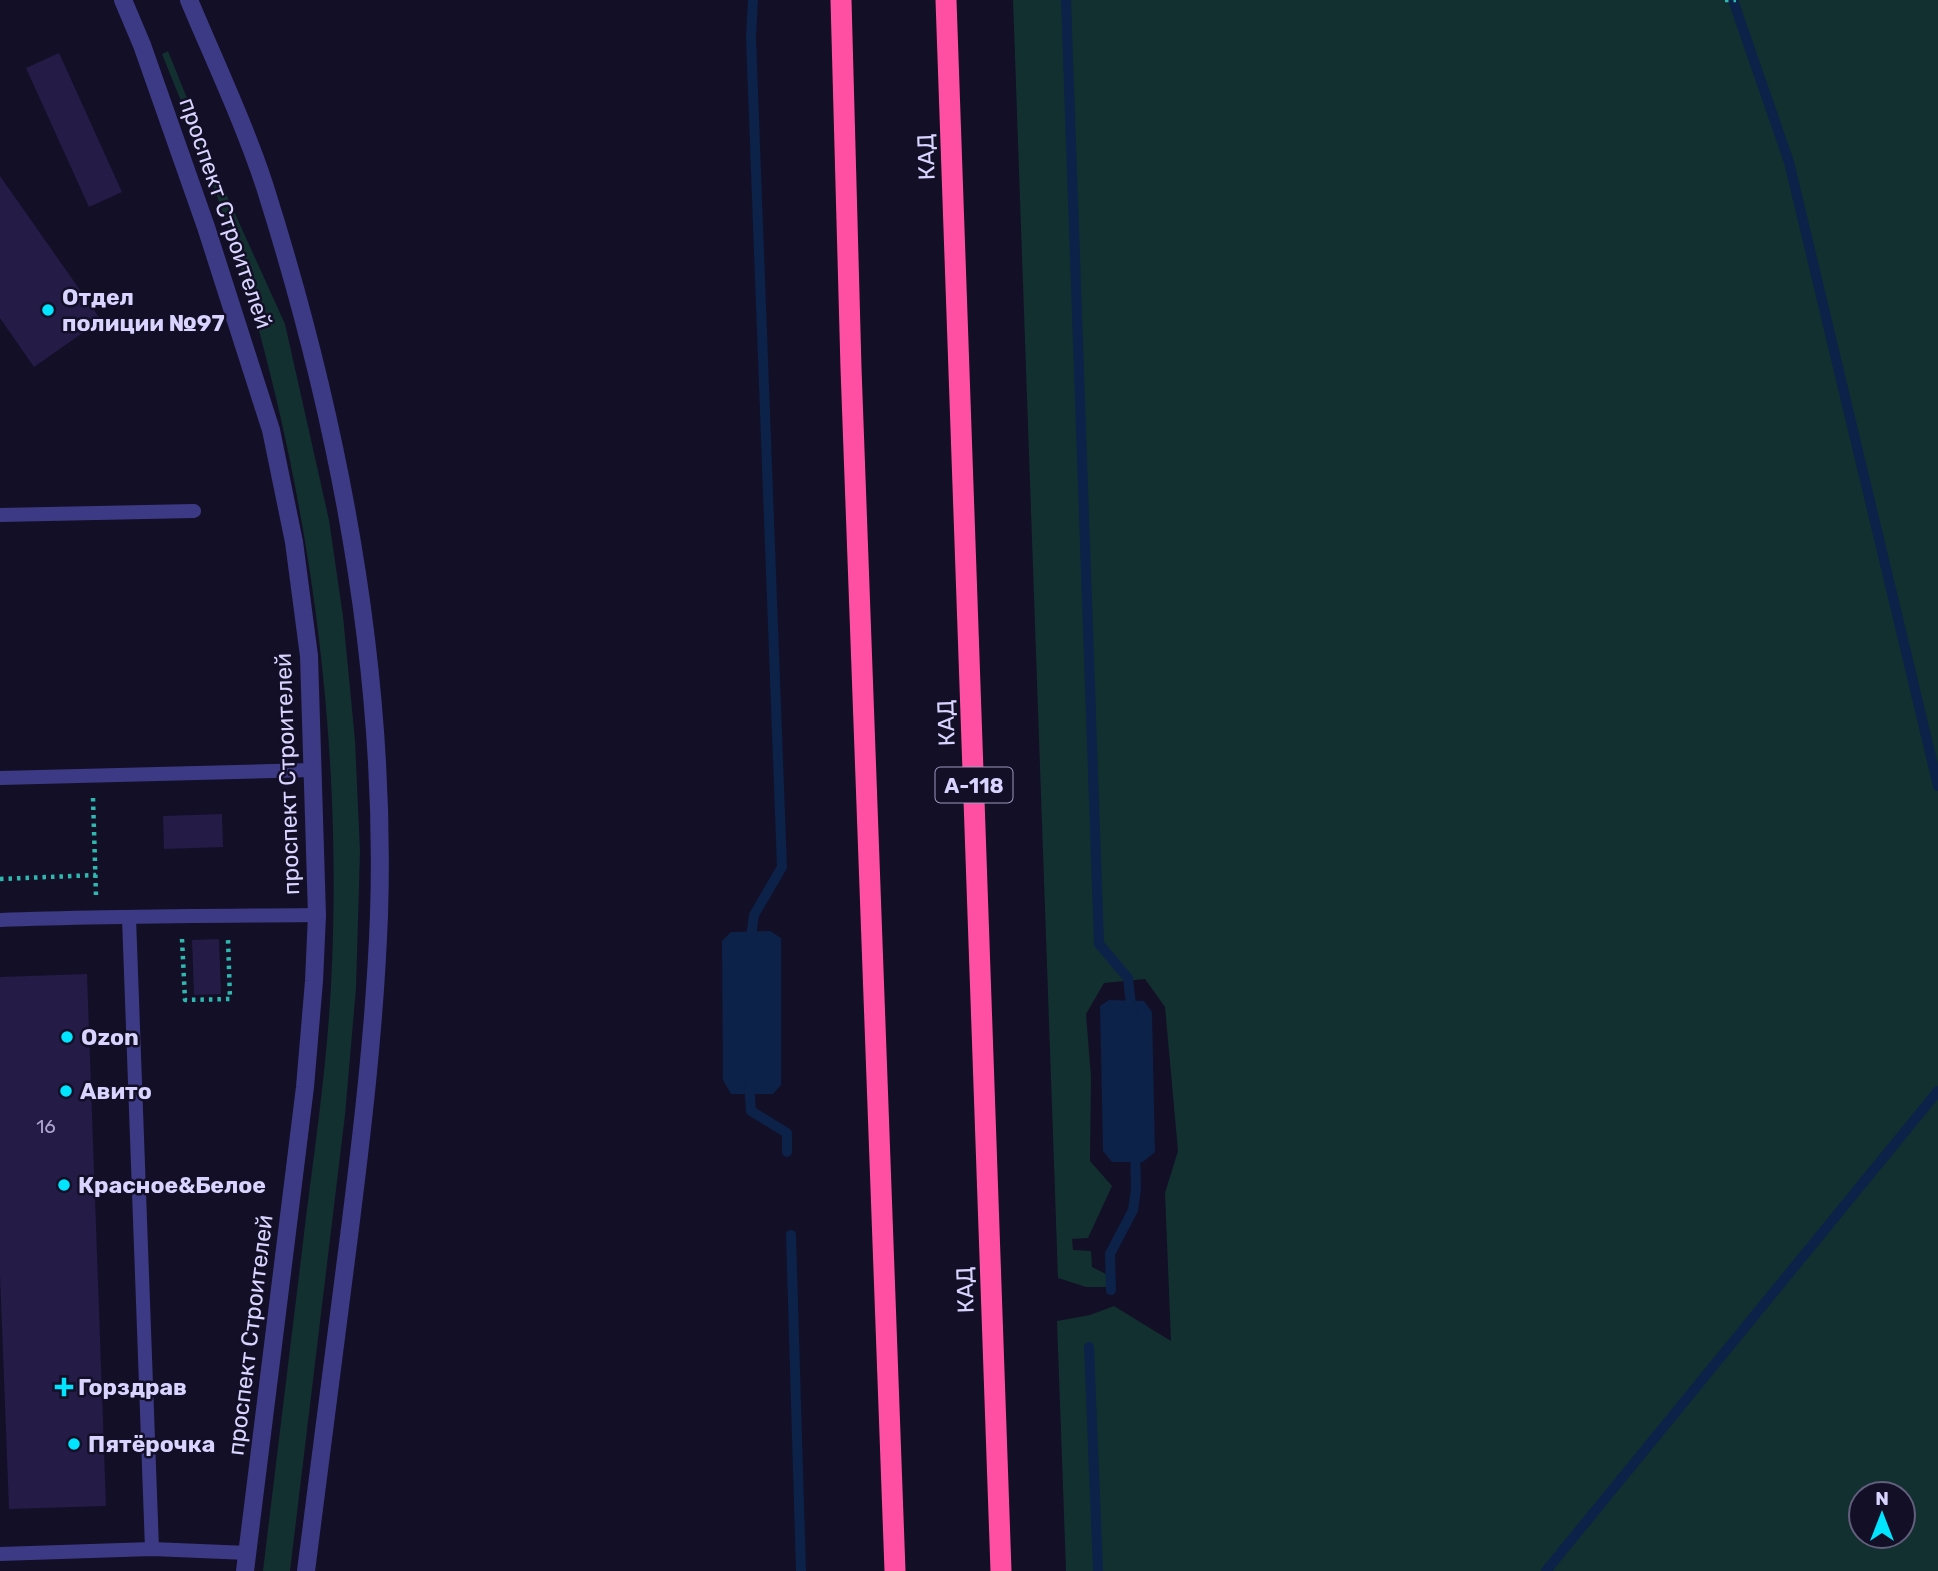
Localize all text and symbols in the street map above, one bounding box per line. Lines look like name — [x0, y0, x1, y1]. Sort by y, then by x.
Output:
street label: проспект Строителей — [173, 94, 279, 332]
street label: КАД — [911, 133, 941, 181]
place label: Отдел полиции №97 — [62, 283, 225, 337]
marker: Отдел полиции №97 — [40, 302, 56, 318]
street label: проспект Строителей — [269, 652, 305, 896]
street label: КАД — [931, 699, 961, 747]
road number: А-118 — [936, 768, 1012, 802]
place label: Ozon — [81, 1023, 139, 1051]
marker: Ozon — [59, 1029, 75, 1045]
place label: Авито — [80, 1077, 152, 1105]
marker: Авито — [58, 1083, 74, 1099]
house number: 16 — [36, 1115, 56, 1138]
place label: Красное&Белое — [78, 1171, 266, 1199]
marker: Красное&Белое — [56, 1177, 72, 1193]
street label: проспект Строителей — [221, 1213, 279, 1457]
street label: КАД — [950, 1266, 980, 1314]
place label: Горздрав — [78, 1373, 187, 1401]
marker: Горздрав — [56, 1379, 72, 1395]
place label: Пятёрочка — [88, 1430, 215, 1458]
marker: Пятёрочка — [66, 1436, 82, 1452]
north arrow — [1847, 1480, 1917, 1550]
text: N — [1875, 1487, 1889, 1510]

